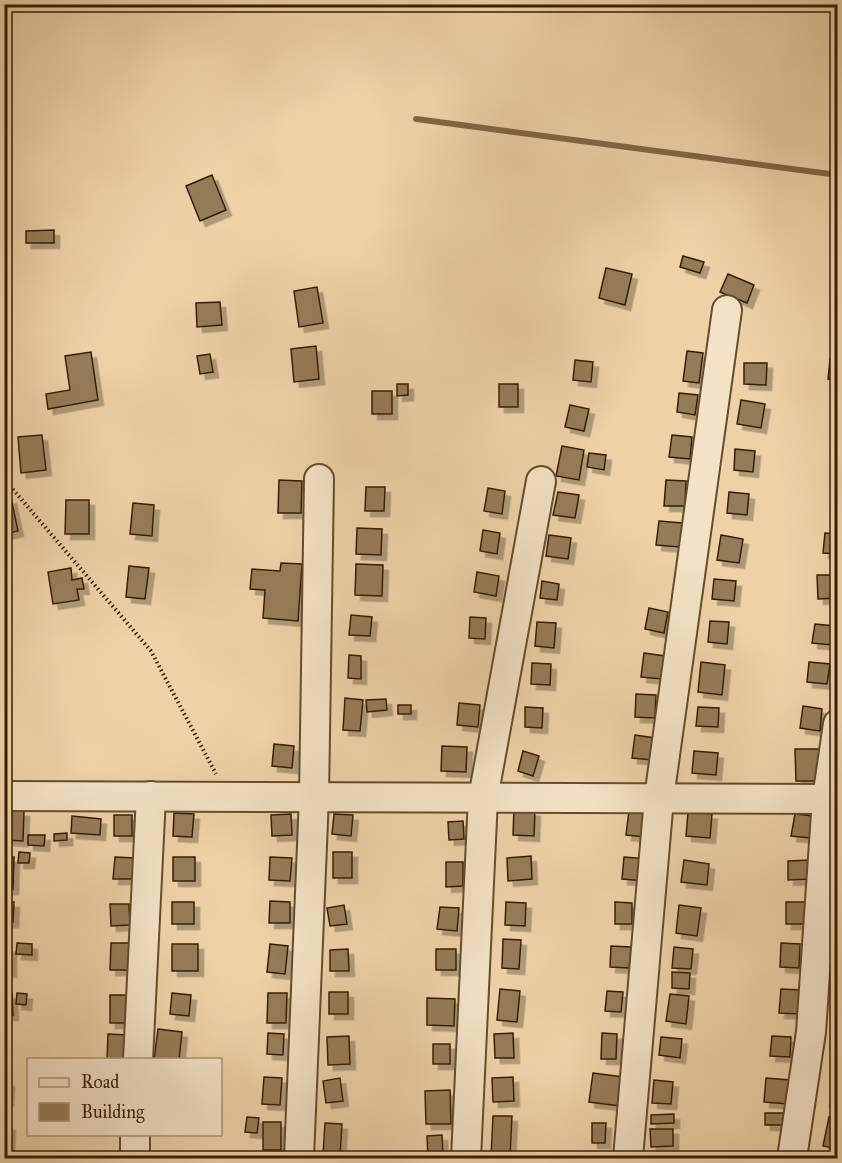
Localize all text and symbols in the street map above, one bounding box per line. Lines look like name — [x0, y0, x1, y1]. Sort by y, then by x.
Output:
legend — [27, 1058, 222, 1136]
text: Road — [81, 1071, 119, 1093]
text: Building — [81, 1101, 145, 1124]

